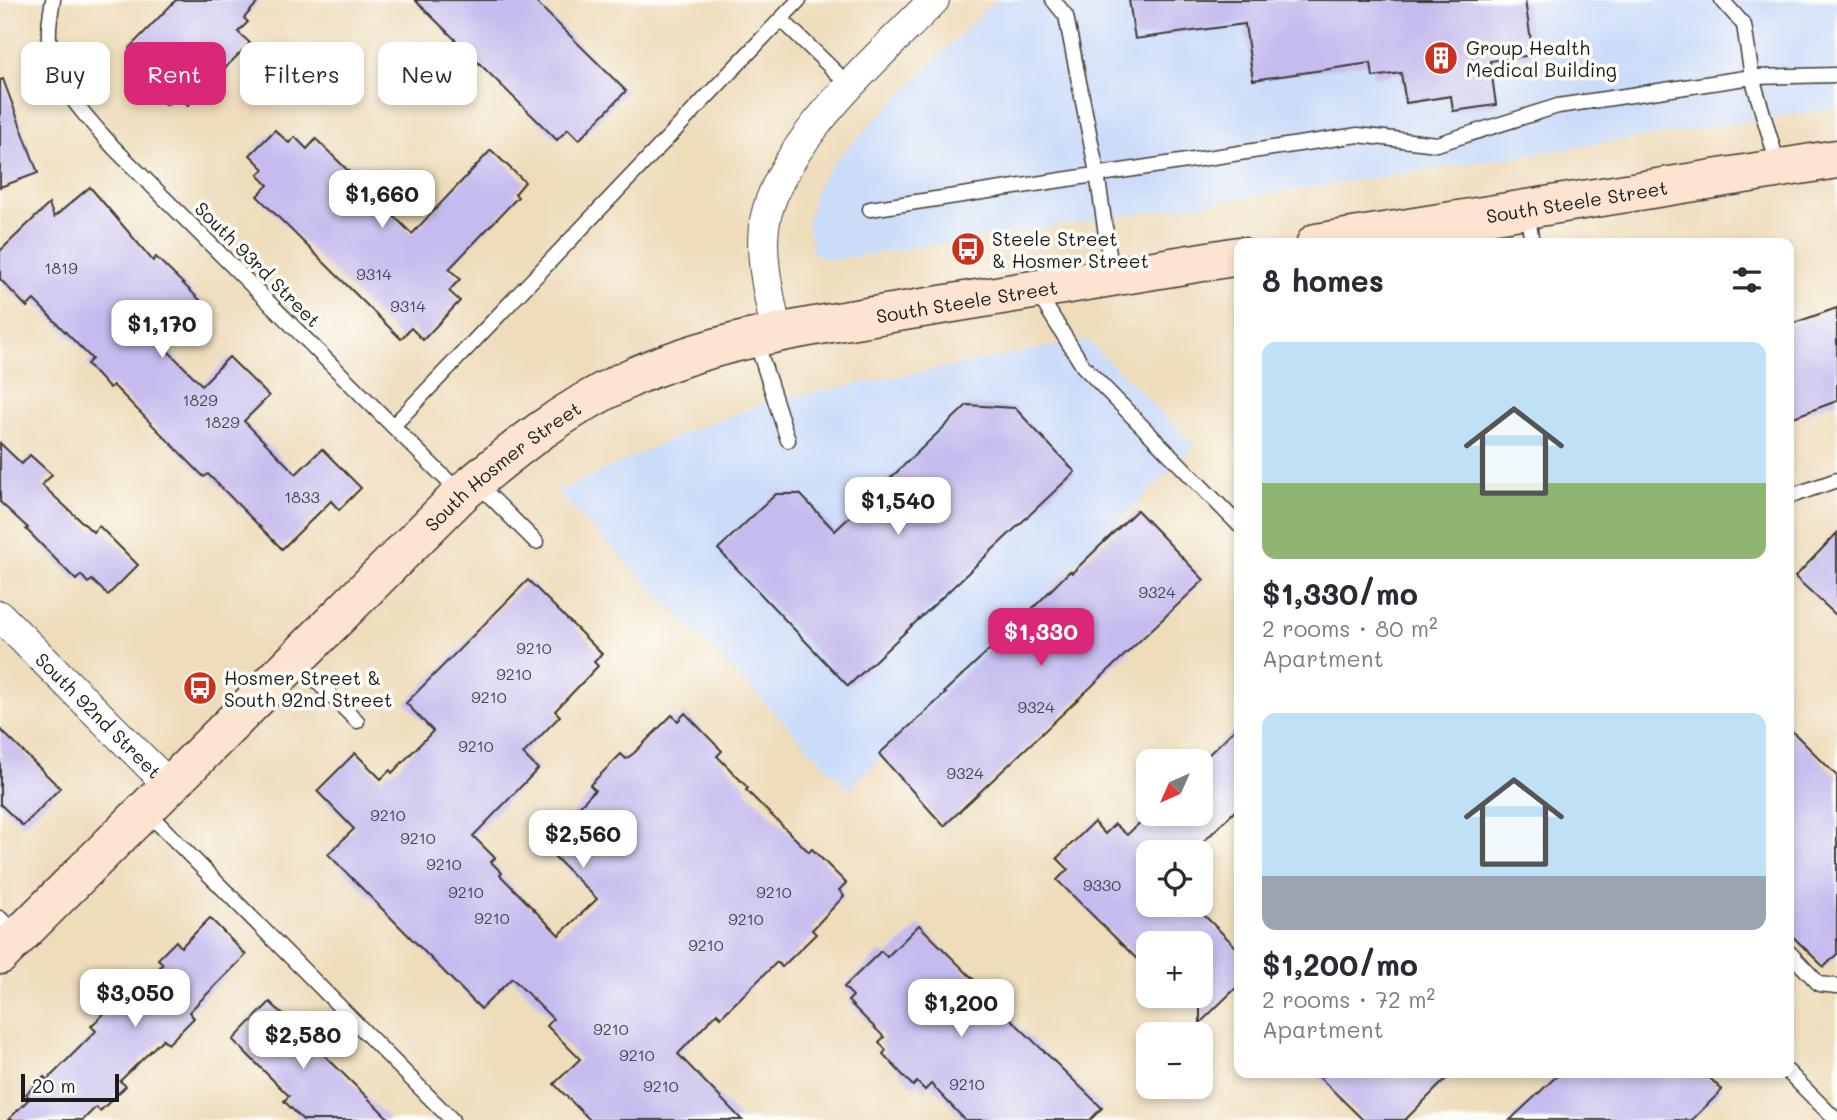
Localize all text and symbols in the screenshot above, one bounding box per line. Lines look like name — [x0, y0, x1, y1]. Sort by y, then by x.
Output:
place label: Group Health Medical Building — [1466, 35, 1617, 82]
building icon: Group Health Medical Building — [1422, 39, 1460, 77]
chip: Buy — [21, 42, 110, 105]
chip: Rent — [124, 42, 226, 105]
chip: Filters — [240, 42, 364, 105]
chip: New — [378, 42, 477, 105]
pin: $1,660 — [325, 170, 439, 230]
street label: South Steele Street — [1484, 174, 1669, 228]
text: $1,660 — [345, 178, 419, 208]
street label: South 93rd Street — [190, 196, 326, 332]
place label: Steele Street & Hosmer Street — [992, 226, 1149, 273]
bus stop icon: Steele Street & Hosmer Street — [949, 230, 987, 268]
house number: 1819 — [44, 257, 78, 278]
text: 8 homes — [1262, 260, 1384, 300]
icon: filters — [1728, 261, 1766, 299]
house number: 9314 — [356, 263, 392, 284]
street label: South Steele Street — [874, 274, 1059, 328]
house number: 9314 — [390, 295, 426, 316]
pin: $1,170 — [105, 300, 219, 360]
text: $1,170 — [127, 308, 197, 338]
icon: home — [1451, 388, 1577, 514]
house number: 1829 — [182, 389, 218, 410]
street label: South Hosmer Street — [419, 395, 585, 536]
house number: 1829 — [204, 411, 240, 432]
pin: $1,540 — [841, 477, 955, 537]
text: $1,540 — [861, 485, 935, 515]
house number: 1833 — [284, 486, 320, 507]
text: $1,330/mo — [1262, 573, 1418, 613]
house number: 9324 — [1138, 581, 1176, 602]
pin: $1,330 — [984, 608, 1098, 668]
text: 2 rooms · 80 m² — [1262, 613, 1438, 643]
text: $1,330 — [1004, 616, 1078, 646]
house number: 9210 — [516, 637, 552, 658]
text: Apartment — [1262, 643, 1384, 673]
street label: South 92nd Street — [31, 647, 167, 783]
house number: 9210 — [496, 663, 532, 684]
place label: Hosmer Street & South 92nd Street — [224, 665, 392, 712]
bus stop icon: Hosmer Street & South 92nd Street — [181, 669, 219, 707]
house number: 9210 — [471, 686, 507, 707]
house number: 9324 — [1017, 696, 1055, 717]
house number: 9210 — [458, 735, 494, 756]
north arrow — [1136, 749, 1213, 826]
map controls — [1136, 749, 1213, 1099]
icon: home — [1451, 759, 1577, 885]
house number: 9324 — [946, 762, 984, 783]
house number: 9210 — [370, 804, 406, 825]
pin: $2,560 — [526, 810, 640, 870]
text: $2,560 — [545, 818, 621, 848]
house number: 9210 — [400, 827, 436, 848]
button: locate — [1136, 840, 1213, 917]
house number: 9210 — [426, 853, 462, 874]
house number: 9330 — [1083, 874, 1121, 895]
house number: 9210 — [448, 881, 484, 902]
house number: 9210 — [756, 881, 792, 902]
house number: 9210 — [474, 907, 510, 928]
house number: 9210 — [728, 908, 764, 929]
button: + — [1136, 931, 1213, 1008]
house number: 9210 — [688, 934, 724, 955]
text: $1,200/mo — [1262, 944, 1418, 984]
pin: $3,050 — [78, 970, 192, 1029]
text: $3,050 — [96, 977, 174, 1007]
pin: $1,200 — [904, 979, 1018, 1039]
text: 2 rooms · 72 m² — [1262, 984, 1435, 1014]
text: $1,200 — [924, 987, 998, 1017]
pin: $2,580 — [246, 1012, 360, 1071]
text: Apartment — [1262, 1014, 1384, 1044]
house number: 9210 — [593, 1018, 629, 1039]
text: $2,580 — [265, 1019, 341, 1049]
button: − — [1136, 1022, 1213, 1099]
house number: 9210 — [619, 1044, 655, 1065]
scale bar — [21, 1071, 119, 1103]
text: 20 m — [32, 1073, 76, 1098]
house number: 9210 — [949, 1073, 985, 1094]
house number: 9210 — [643, 1075, 679, 1096]

